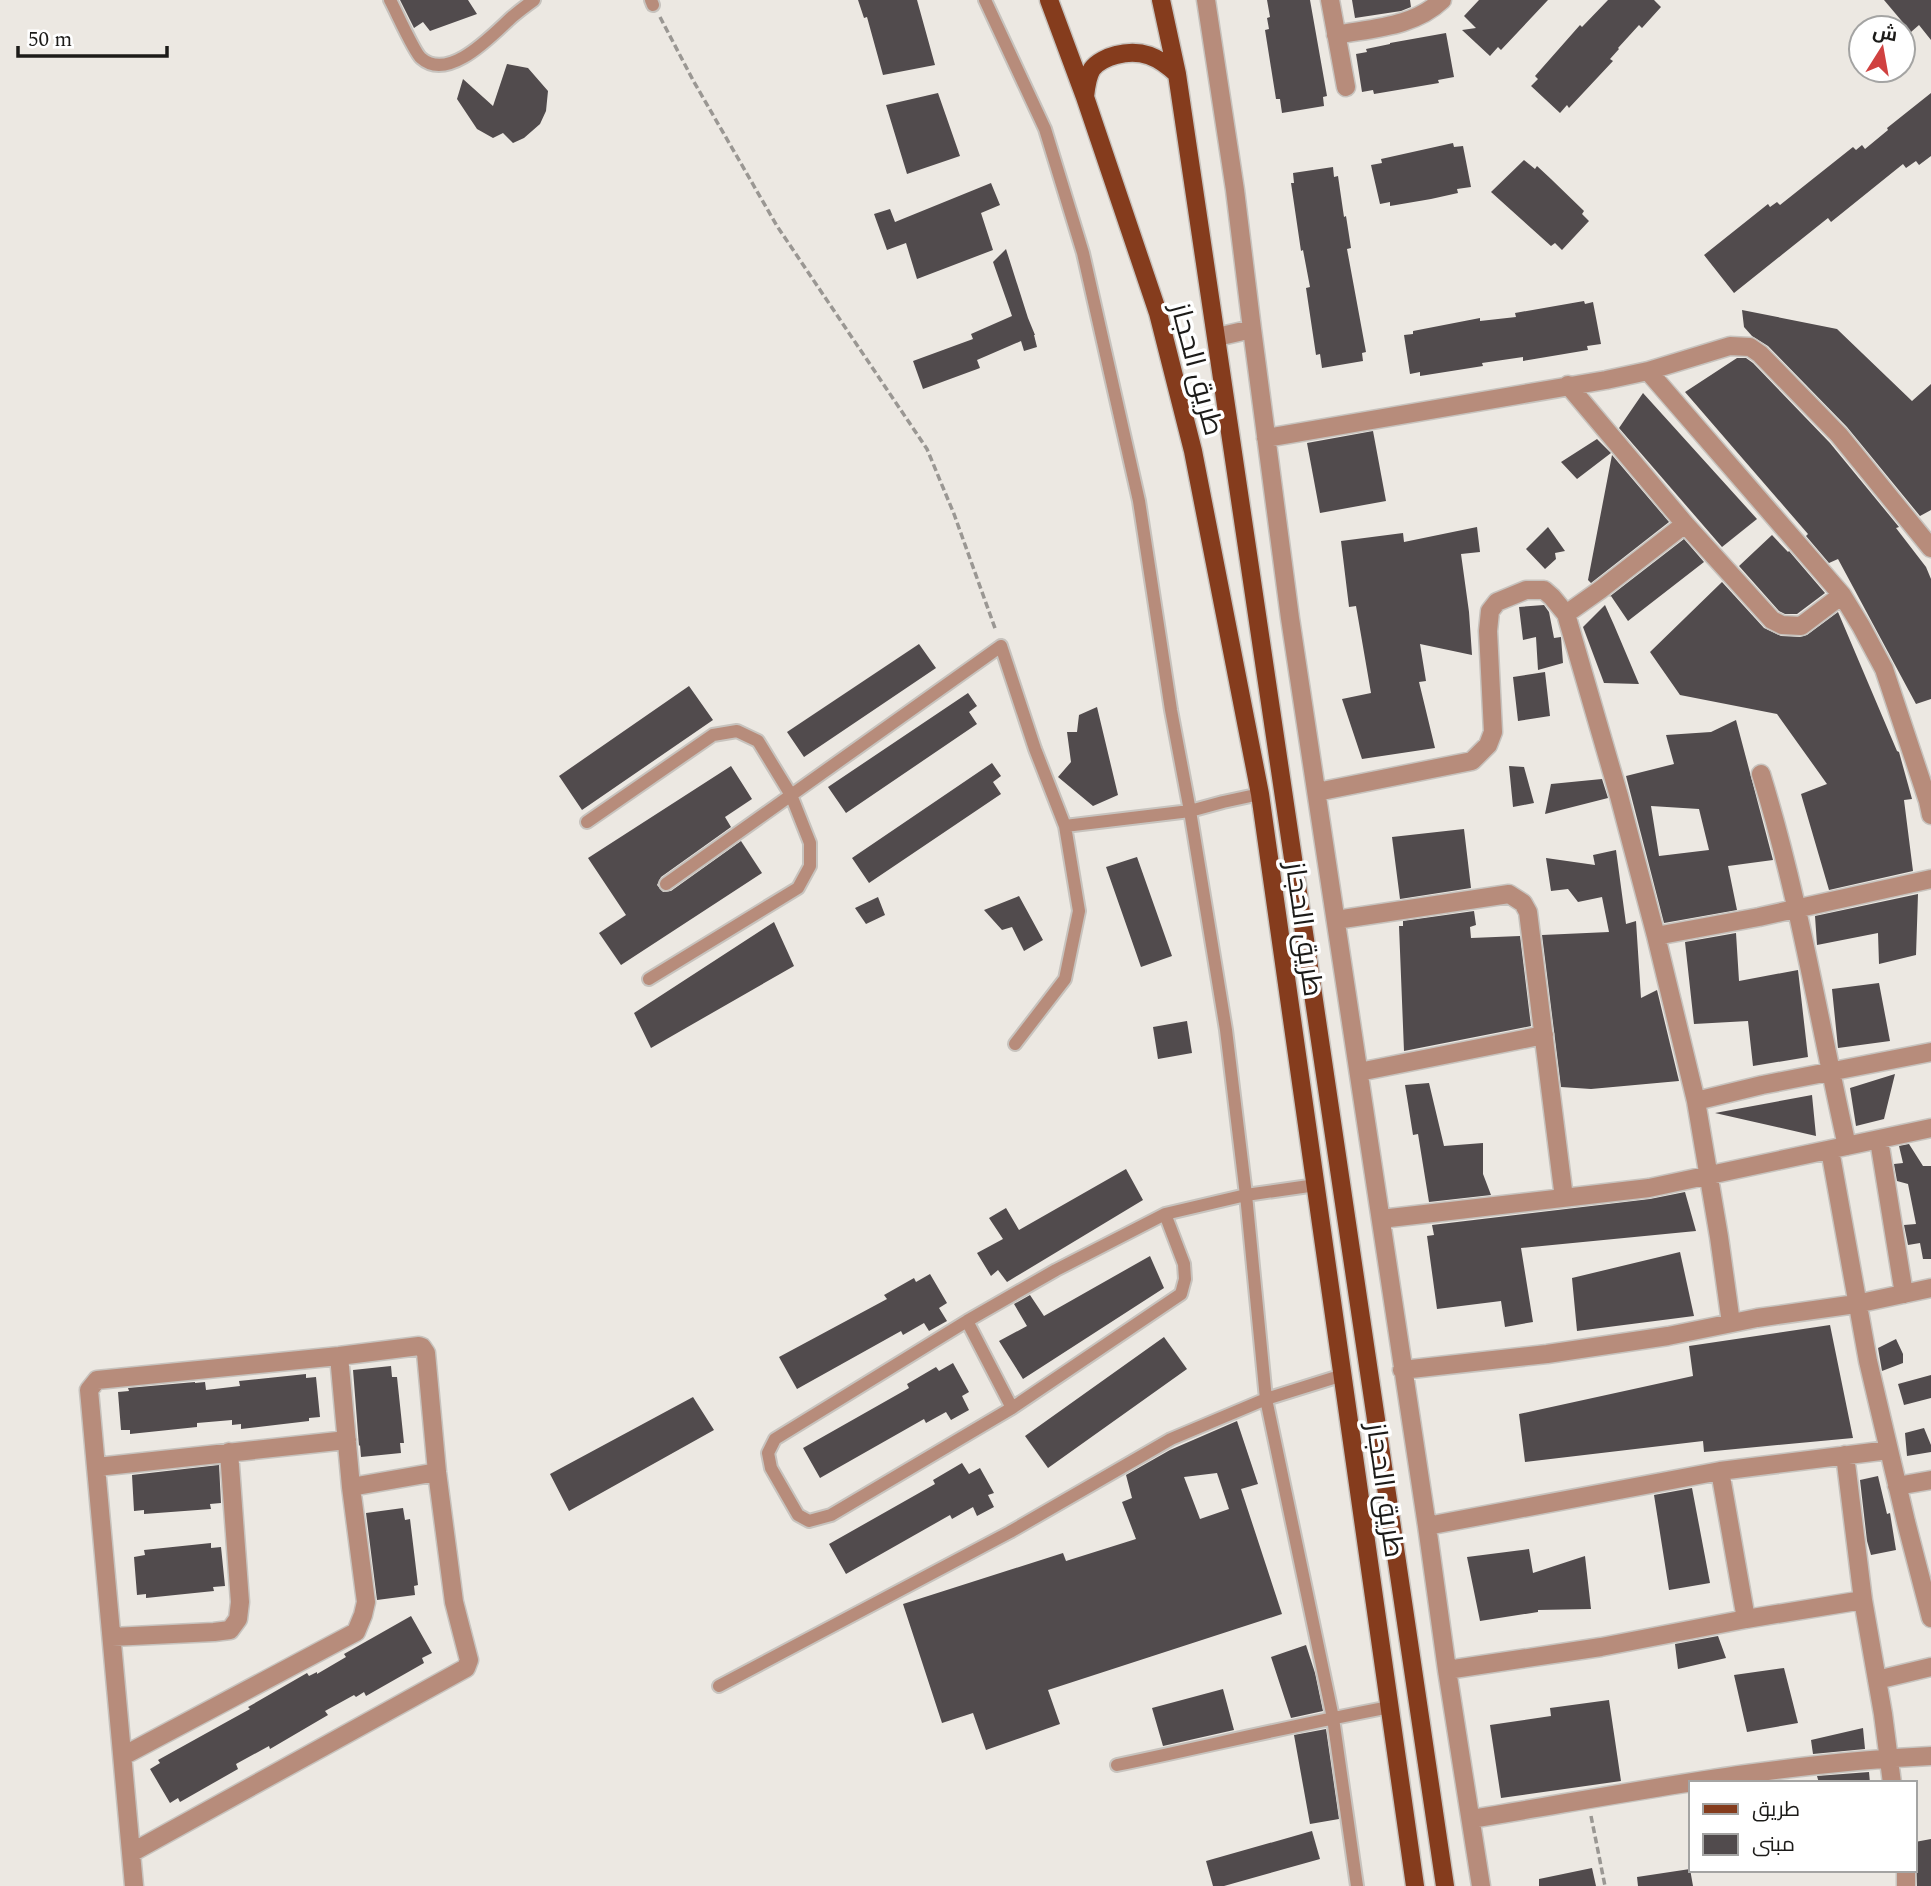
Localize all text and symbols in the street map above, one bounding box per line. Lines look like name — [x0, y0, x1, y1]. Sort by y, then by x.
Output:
scale bar — [18, 14, 166, 58]
north arrow — [1847, 14, 1917, 84]
text: ش — [1870, 17, 1900, 50]
text: 50 m — [28, 24, 72, 56]
street label: طريق الحجاز — [1158, 296, 1235, 440]
street label: طريق الحجاز — [1273, 857, 1334, 999]
street label: طريق الحجاز — [1354, 1418, 1415, 1560]
legend — [1689, 1781, 1917, 1872]
text: طريق — [1752, 1794, 1800, 1826]
text: مبنى — [1752, 1829, 1795, 1861]

